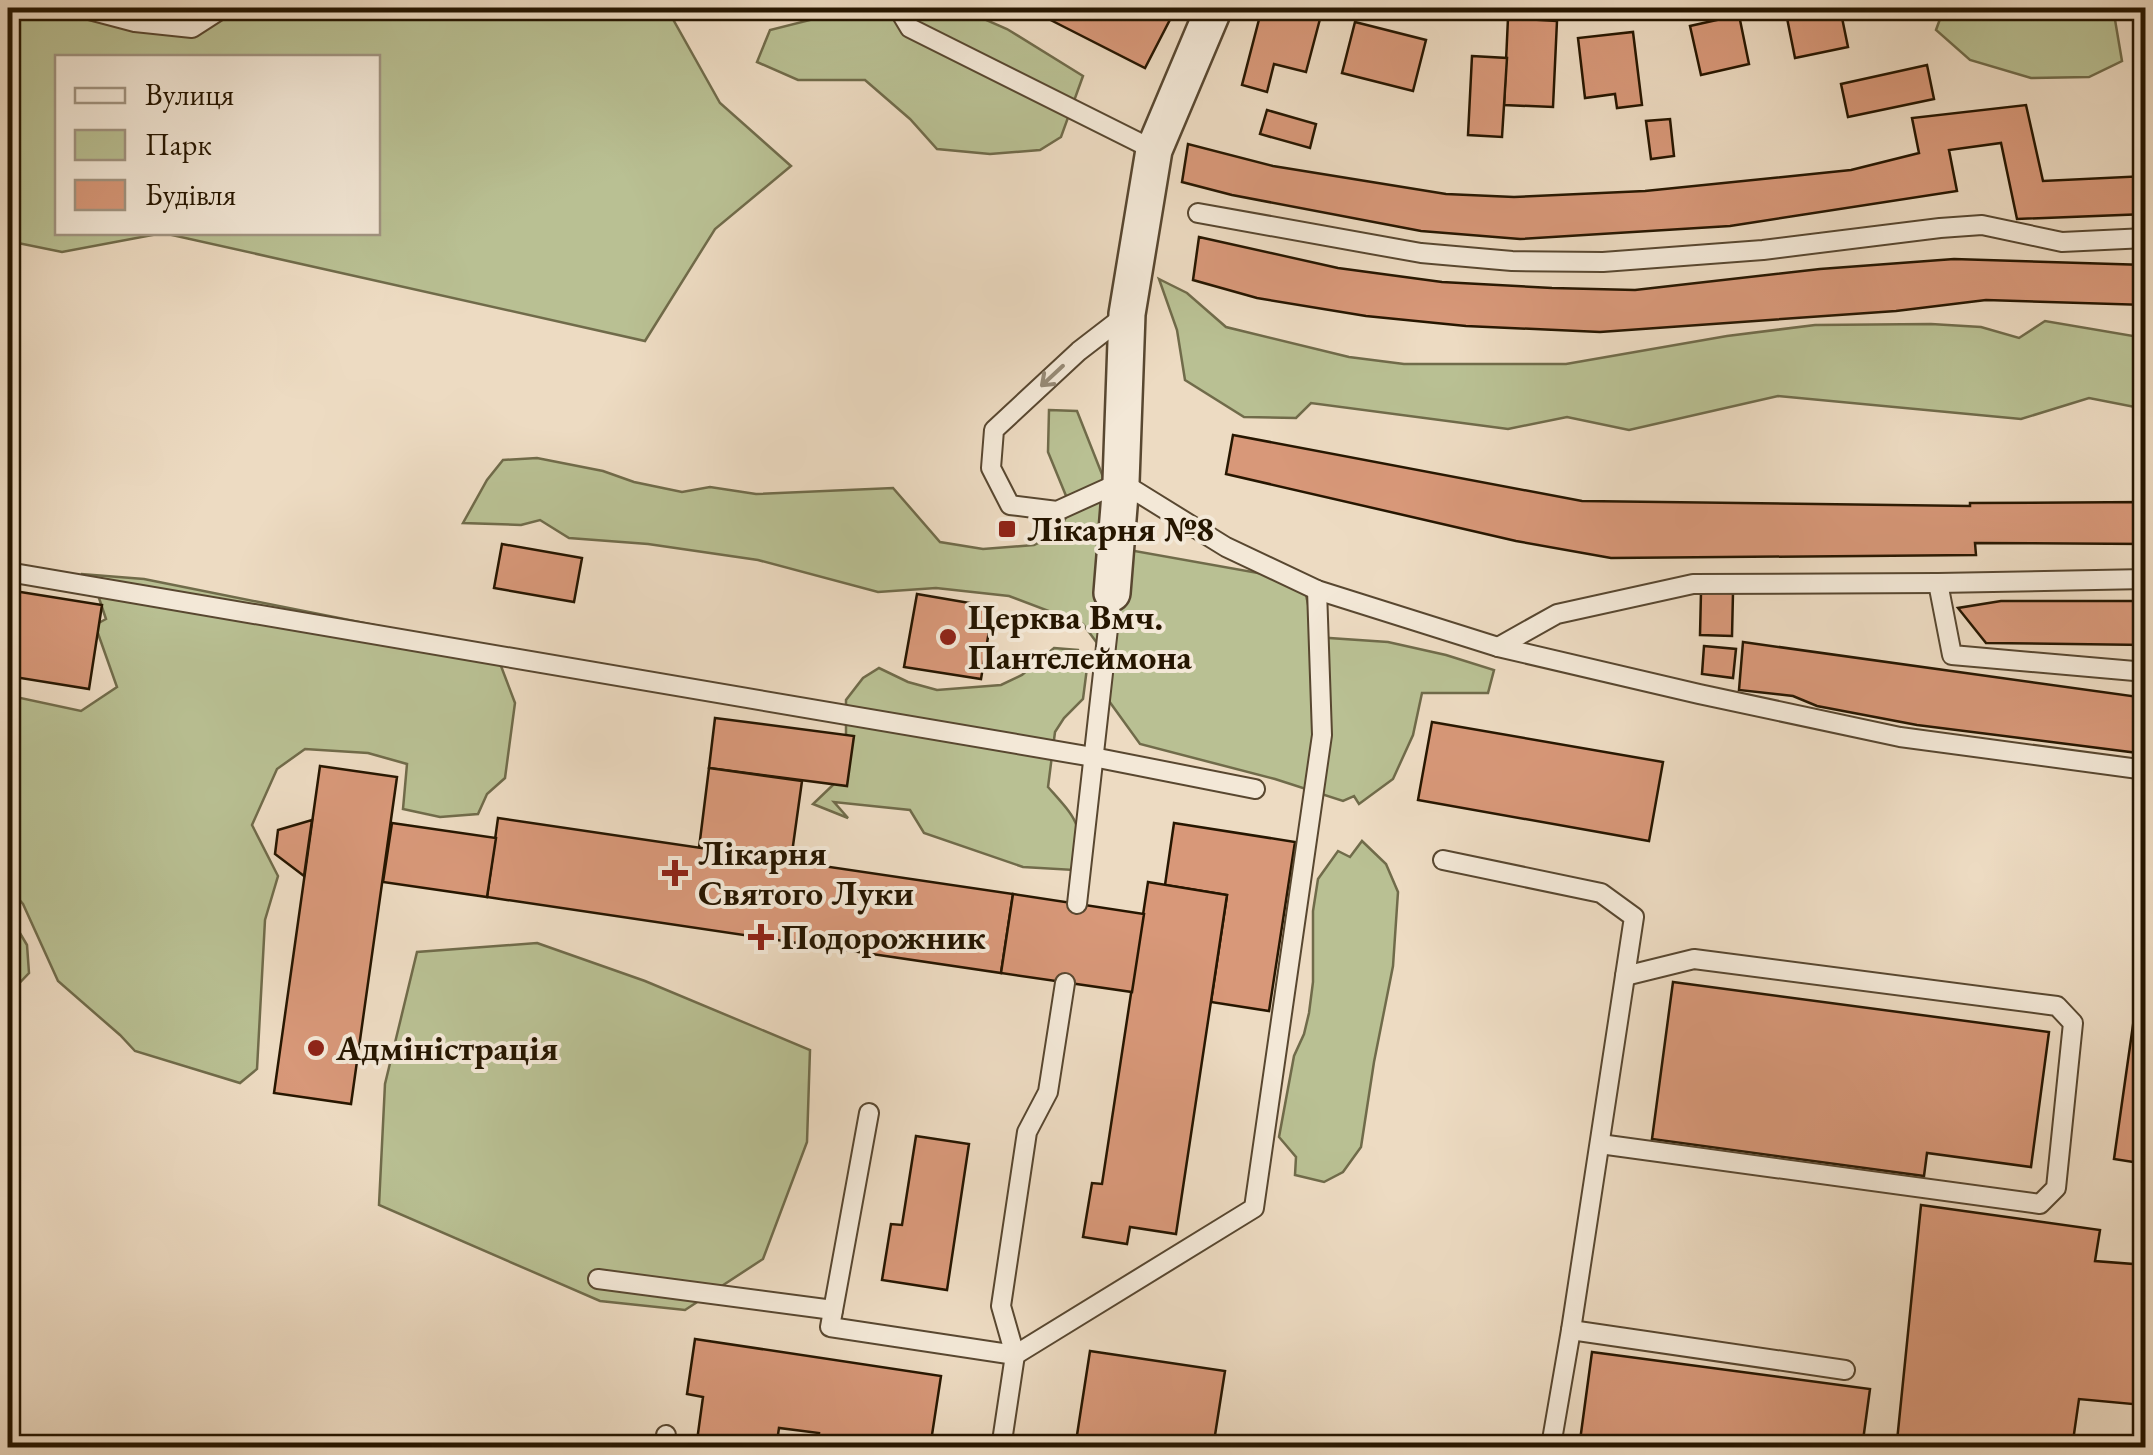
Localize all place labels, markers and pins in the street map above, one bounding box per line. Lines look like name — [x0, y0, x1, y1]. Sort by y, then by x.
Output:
place label: Лікарня №8 — [1027, 506, 1214, 551]
marker: Лікарня №8 — [996, 518, 1018, 540]
place label: Церква Вмч. Пантелеймона — [968, 594, 1193, 679]
marker: Церква Вмч. Пантелеймона — [937, 626, 959, 648]
place label: Лікарня Святого Луки — [698, 830, 914, 915]
marker: Лікарня Святого Луки — [662, 860, 688, 886]
place label: Подорожник — [781, 914, 987, 959]
marker: Подорожник — [750, 926, 772, 948]
place label: Адміністрація — [335, 1025, 558, 1070]
marker: Адміністрація — [305, 1037, 327, 1059]

